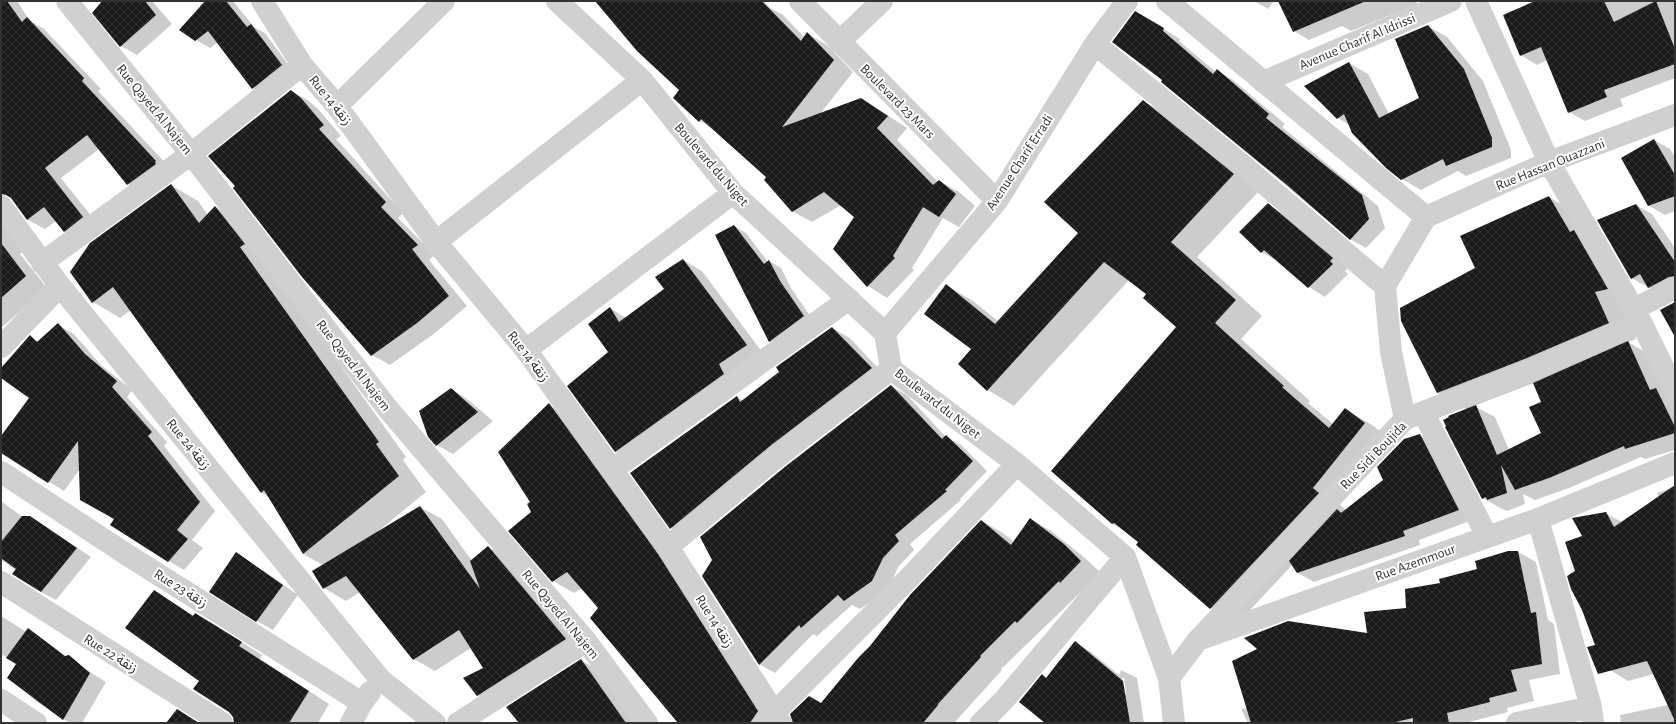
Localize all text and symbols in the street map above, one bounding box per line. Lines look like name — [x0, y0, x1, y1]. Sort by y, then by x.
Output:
street label: Avenue Charif Al Idrissi — [1297, 11, 1418, 73]
street label: Rue Qayed Al Najem — [114, 62, 195, 157]
street label: Boulevard 23 Mars — [857, 62, 937, 142]
street label: Rue 14 زنقة — [305, 73, 354, 129]
street label: Avenue Charif Erradi — [984, 112, 1056, 213]
street label: Boulevard du Niget — [672, 121, 751, 209]
street label: Rue Hassan Ouazzani — [1494, 137, 1607, 193]
street label: Rue Qayed Al Najem — [313, 317, 393, 414]
street label: Rue 14 زنقة — [504, 329, 552, 385]
street label: Boulevard du Niget — [892, 366, 983, 442]
street label: Rue 24 زنقة — [163, 417, 213, 473]
street label: Rue Sidi Boujida — [1338, 419, 1410, 492]
street label: Rue Azemmour — [1373, 542, 1458, 584]
street label: Rue 23 زنقة — [151, 567, 210, 612]
street label: Rue Qayed Al Najem — [519, 567, 601, 662]
street label: Rue 14 زنقة — [692, 593, 736, 651]
street label: Rue 22 زنقة — [81, 632, 140, 677]

